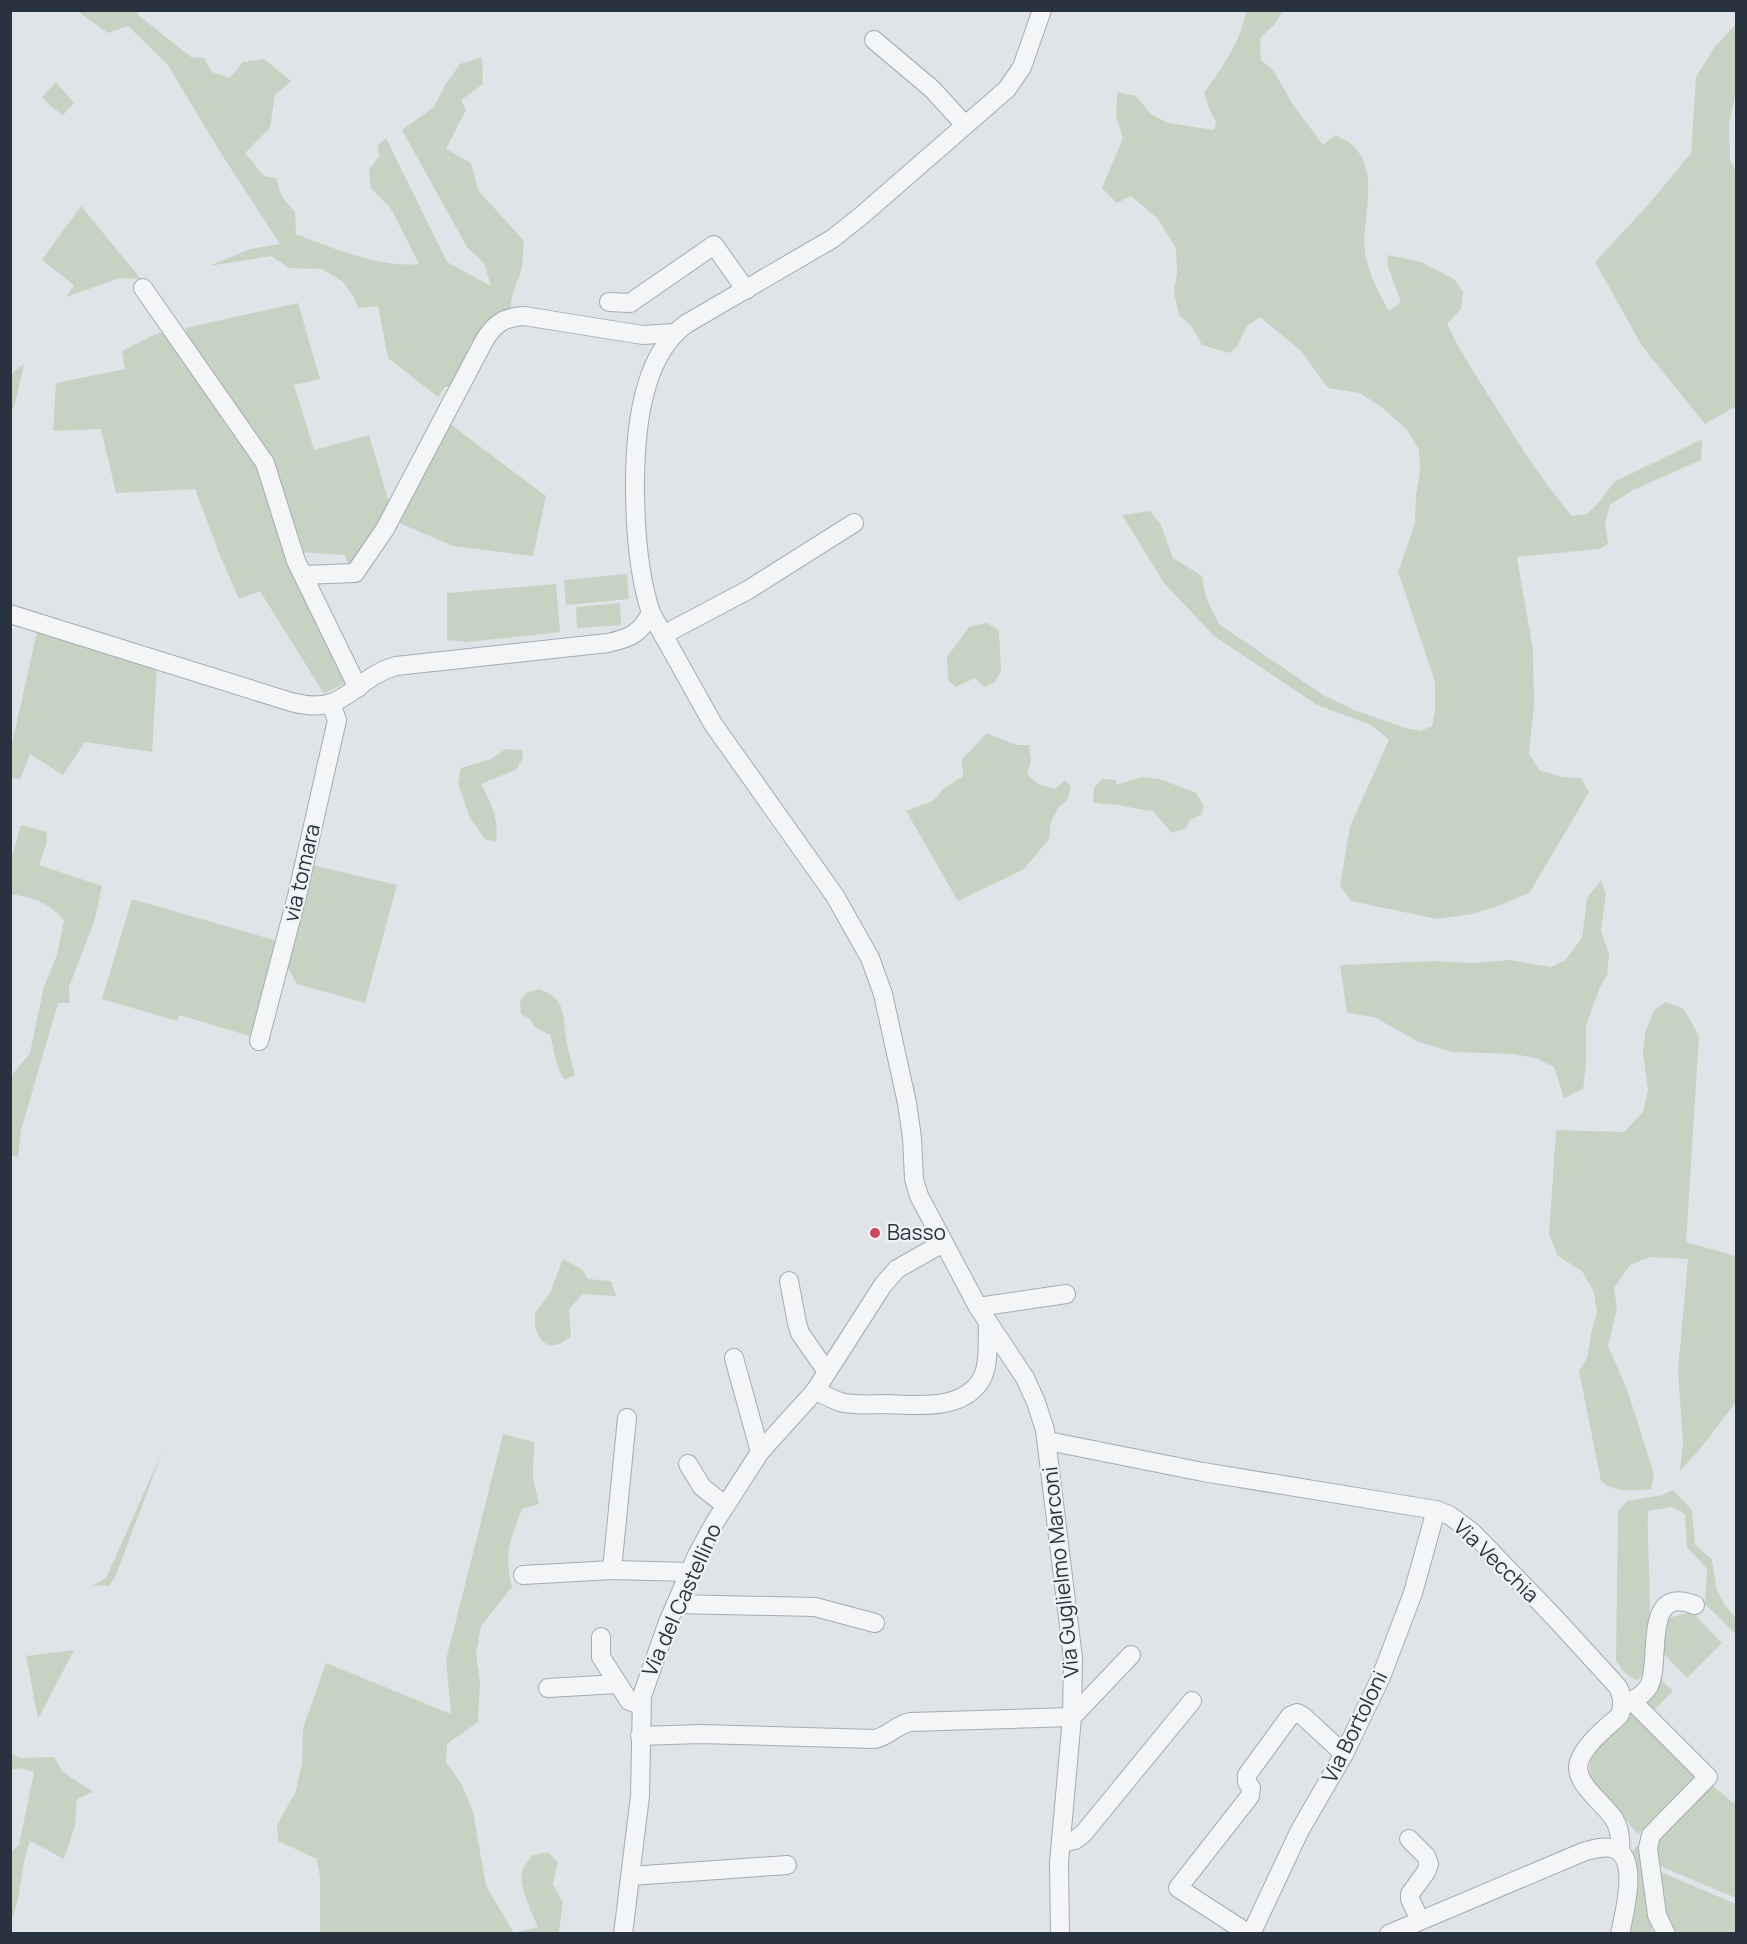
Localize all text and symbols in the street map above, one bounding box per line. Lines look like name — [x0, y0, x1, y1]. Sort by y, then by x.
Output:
street label: via tomara — [276, 821, 326, 925]
place label: Basso — [887, 1218, 946, 1246]
marker: Basso — [868, 1226, 882, 1240]
street label: Via Guglielmo Marconi — [1035, 1465, 1085, 1679]
street label: Via Vecchia — [1448, 1512, 1546, 1608]
street label: Via del Castellino — [635, 1519, 727, 1680]
street label: Via Bortoloni — [1315, 1666, 1393, 1787]

